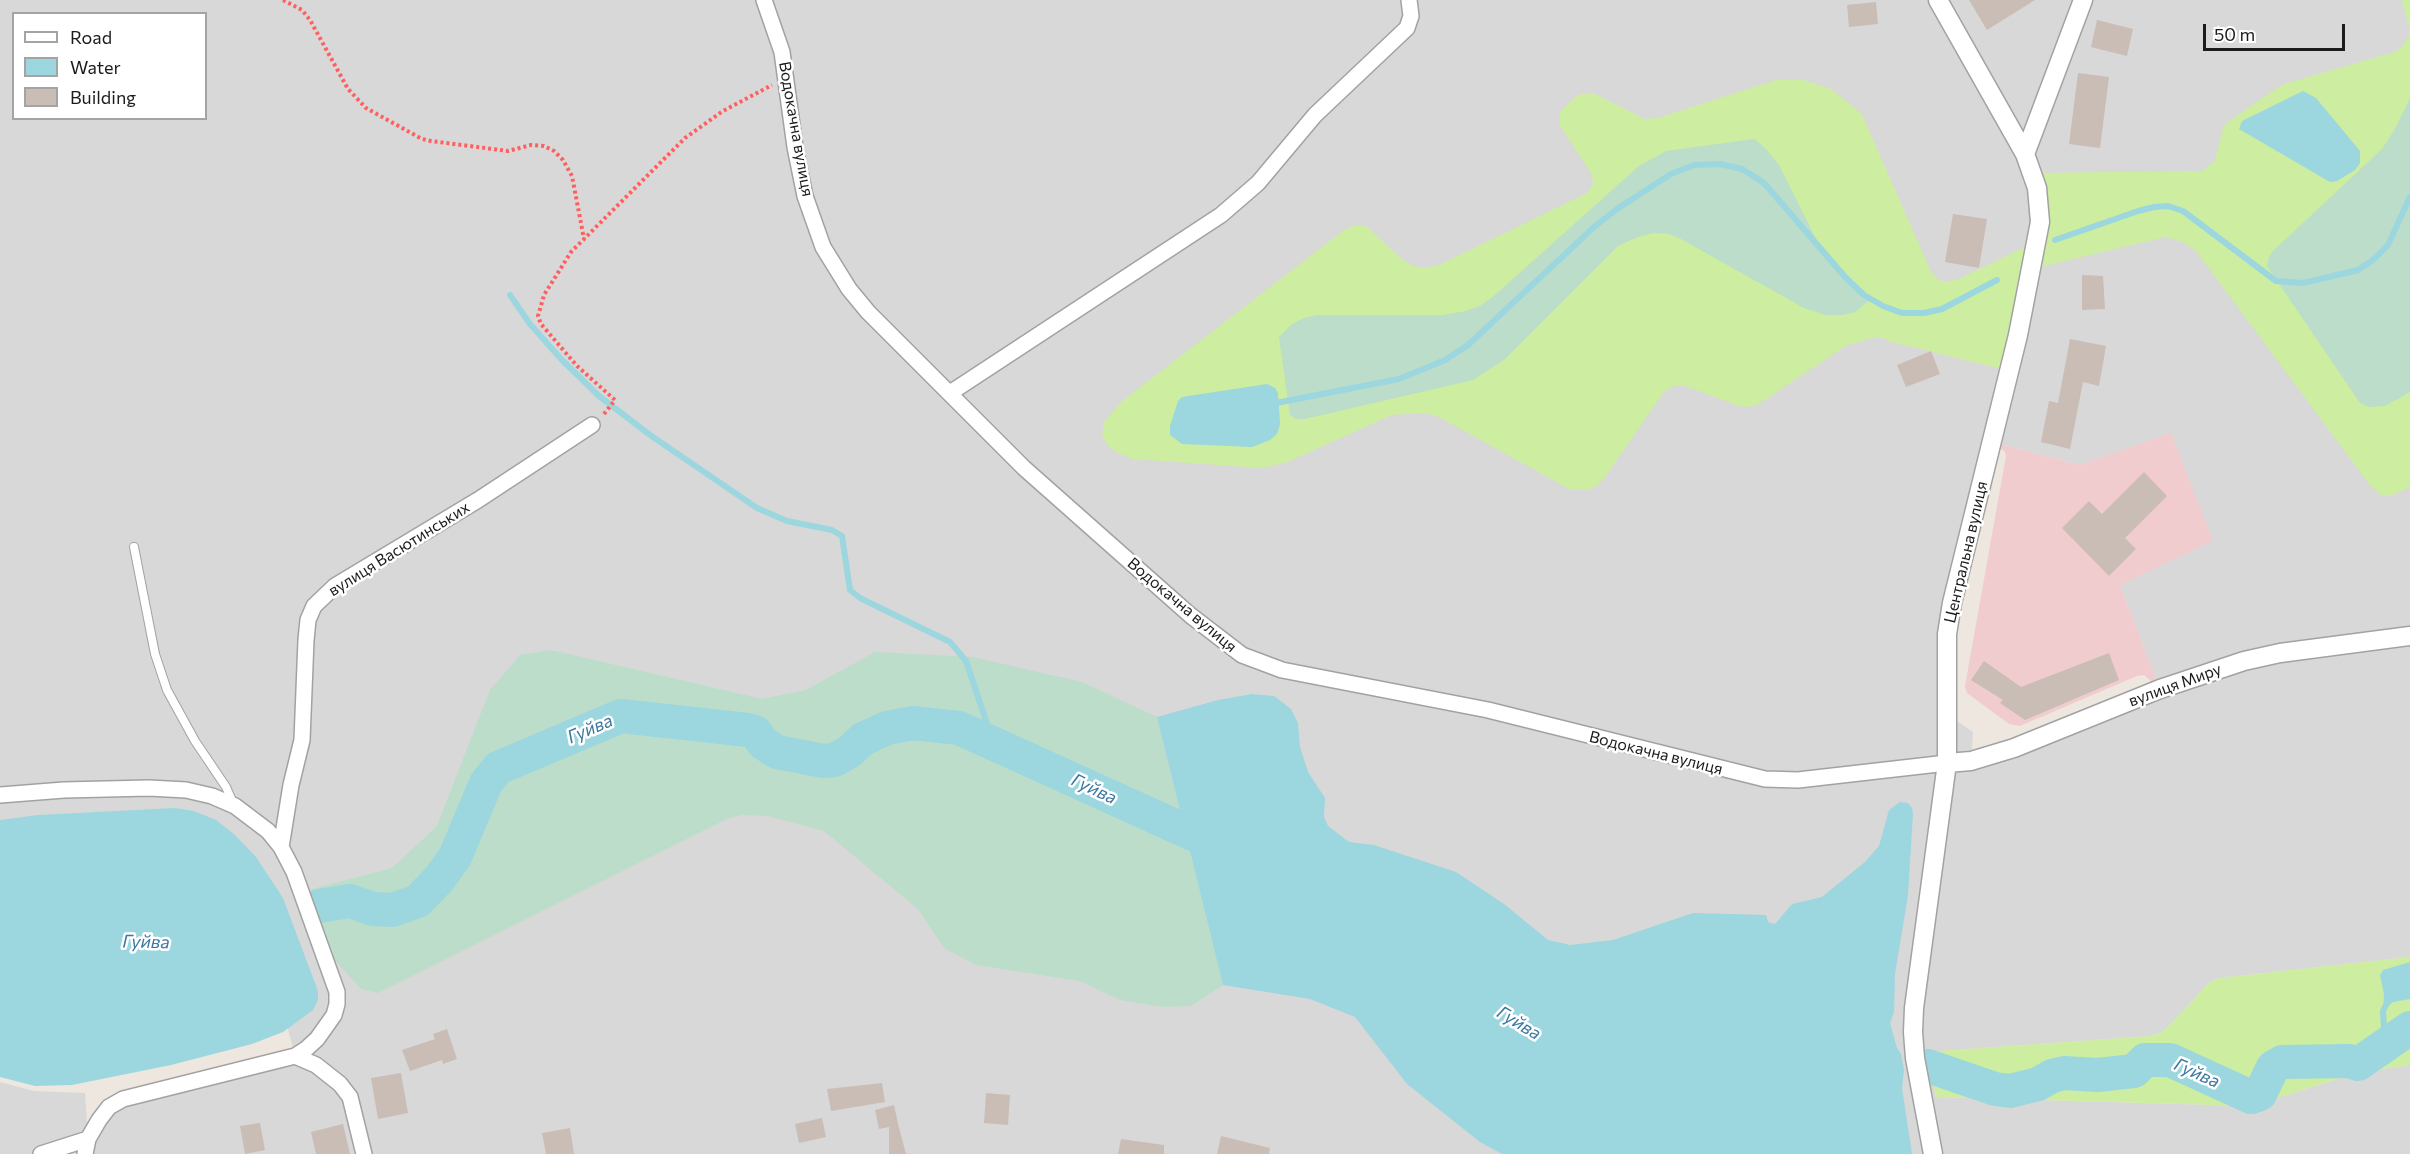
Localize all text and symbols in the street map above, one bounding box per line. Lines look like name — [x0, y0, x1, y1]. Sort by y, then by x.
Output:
legend — [12, 12, 207, 120]
scale bar — [2206, 12, 2348, 50]
text: 50 m — [2214, 23, 2255, 45]
text: Road — [70, 26, 112, 48]
text: Water — [70, 56, 121, 78]
street label: Водокачна вулиця — [775, 60, 817, 198]
text: Building — [70, 86, 136, 108]
street label: Центральна вулиця — [1940, 479, 1992, 625]
street label: вулиця Васютинських — [325, 498, 473, 600]
street label: Водокачна вулиця — [1123, 554, 1241, 656]
street label: вулиця Миру — [2126, 659, 2224, 711]
water label: Гуйва — [564, 710, 616, 748]
street label: Водокачна вулиця — [1587, 727, 1725, 779]
water label: Гуйва — [1068, 769, 1120, 809]
water label: Гуйва — [122, 931, 170, 953]
water label: Гуйва — [1493, 1001, 1545, 1045]
water label: Гуйва — [2171, 1053, 2223, 1093]

